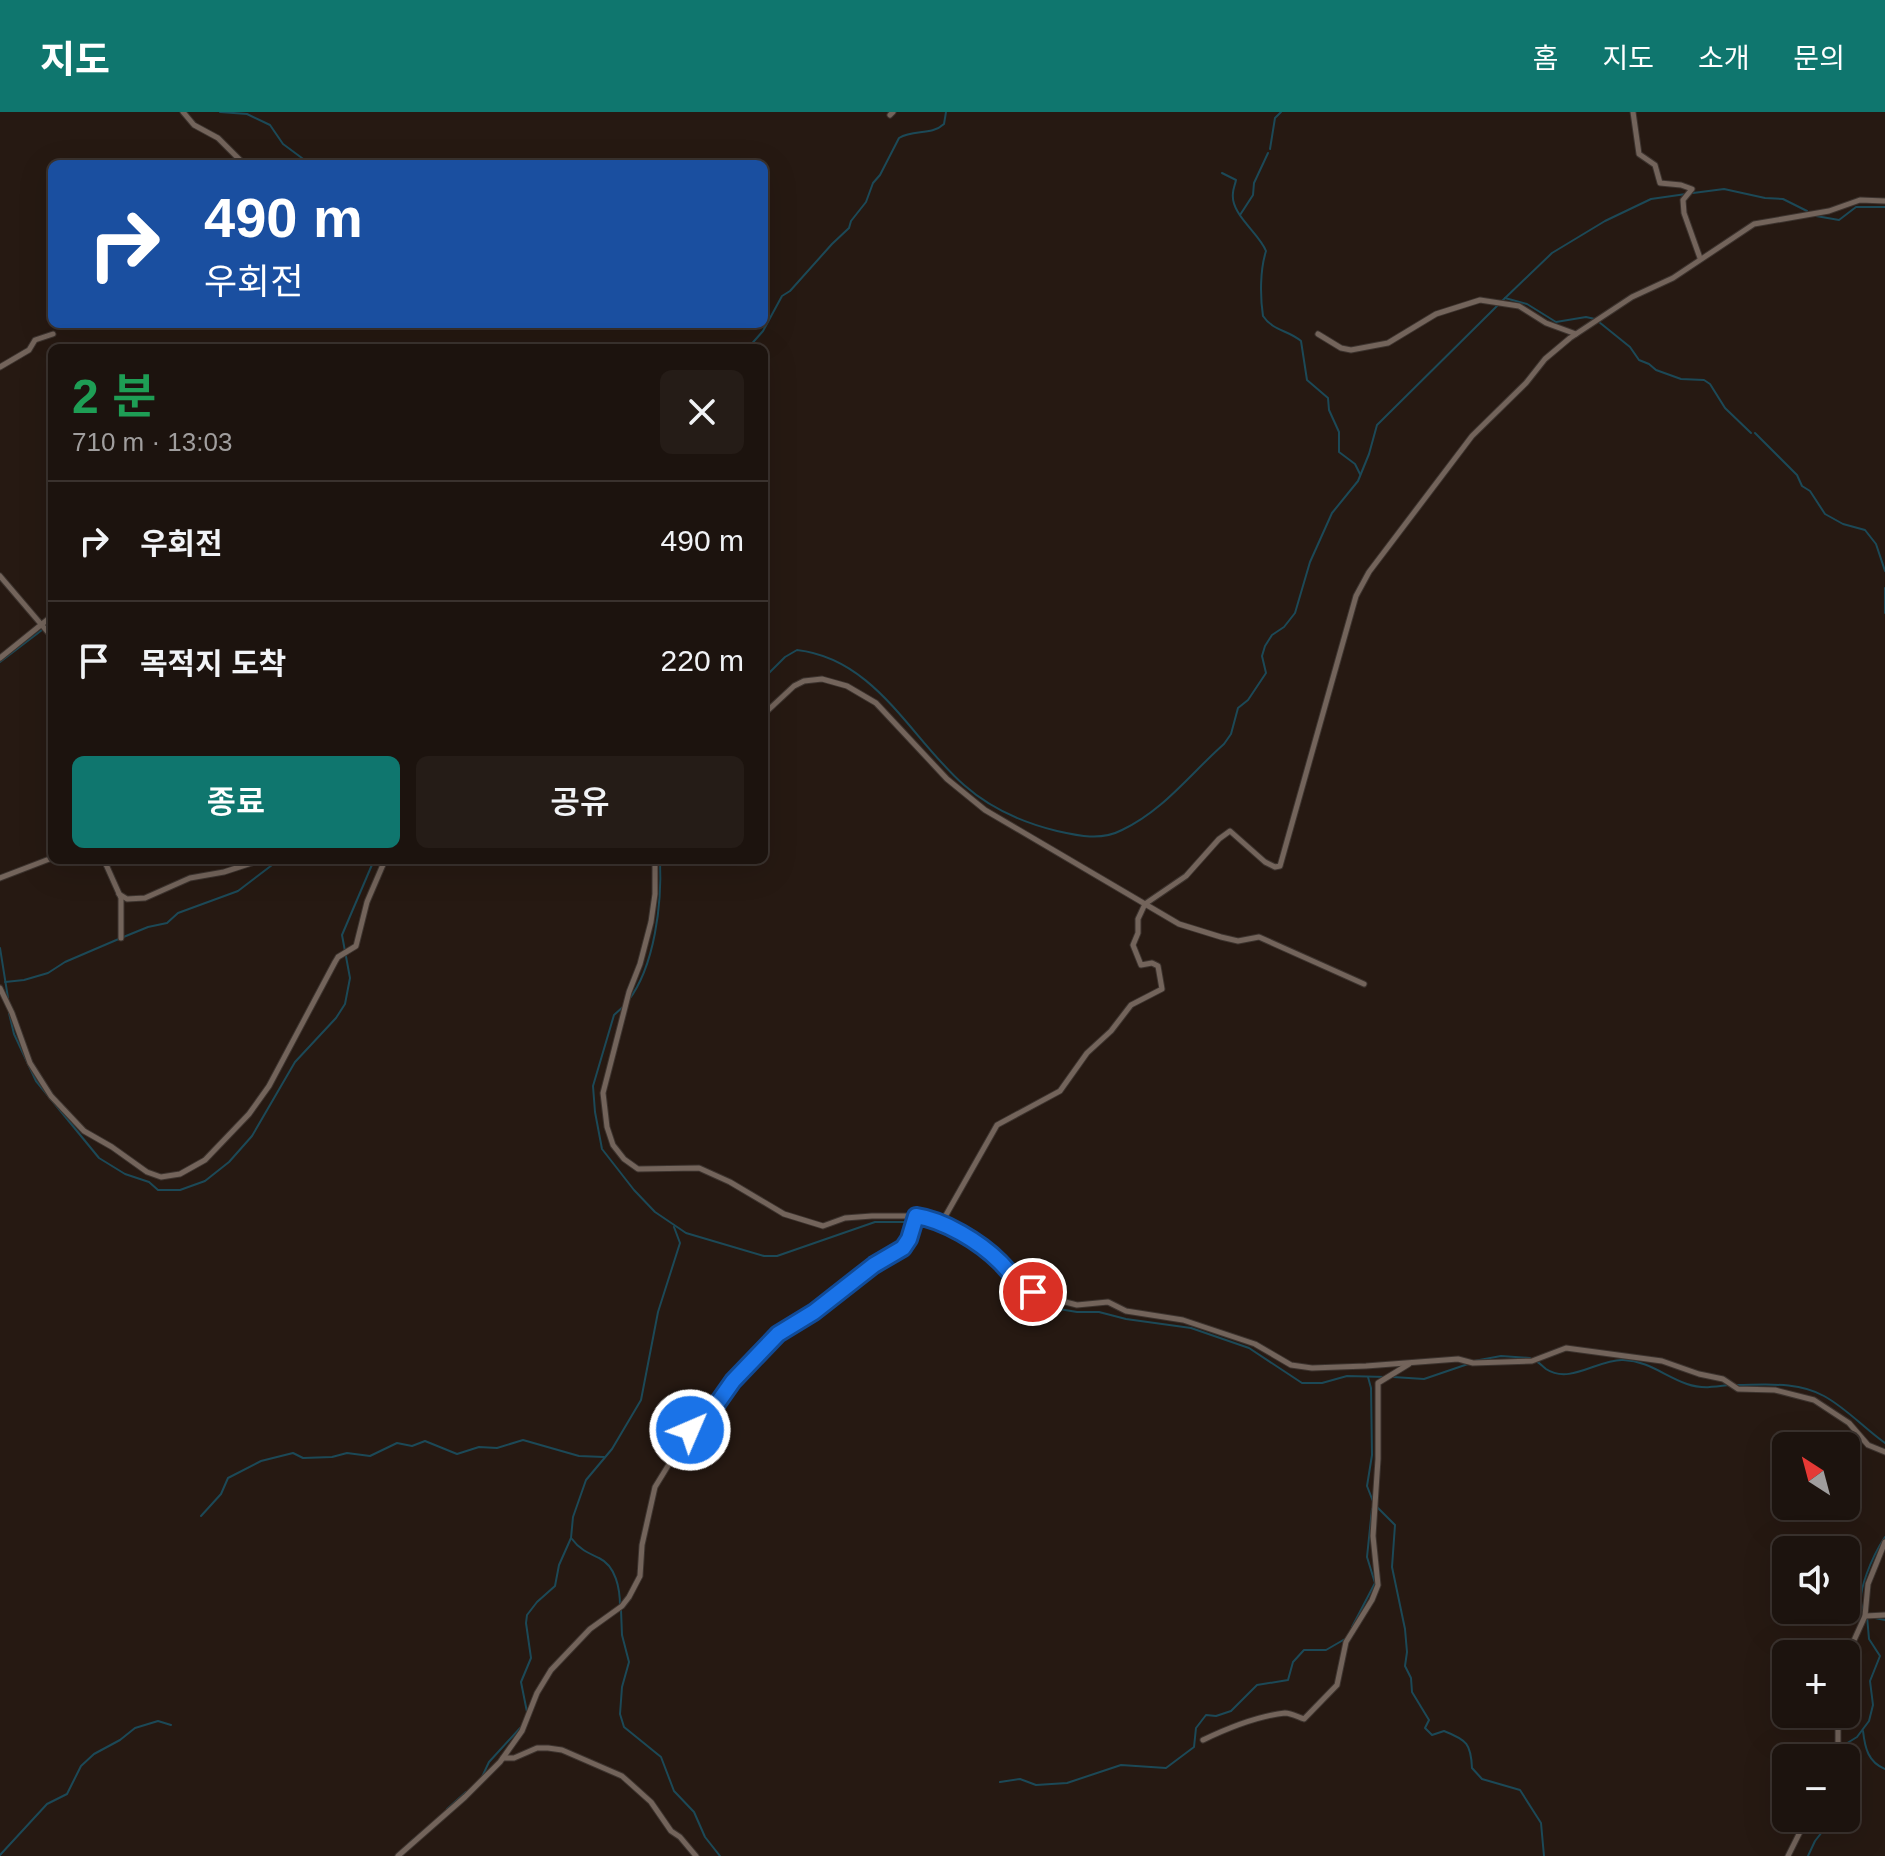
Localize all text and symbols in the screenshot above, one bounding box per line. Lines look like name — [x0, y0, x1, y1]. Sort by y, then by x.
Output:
text: 지도 — [40, 39, 110, 81]
text: 홈 — [1533, 43, 1558, 74]
text: 지도 — [1602, 43, 1654, 74]
text: 소개 — [1698, 43, 1749, 74]
text: 문의 — [1793, 43, 1845, 74]
text: 490 m — [204, 186, 363, 249]
icon: right — [72, 192, 176, 296]
text: 우회전 — [204, 261, 303, 302]
text: 2 분 — [72, 370, 156, 423]
button: close — [660, 370, 744, 454]
text: 710 m · 13:03 — [72, 427, 232, 457]
icon: right — [72, 519, 116, 563]
text: 490 m — [661, 524, 744, 557]
text: 우회전 — [140, 527, 223, 560]
icon: arrive — [72, 639, 116, 683]
text: 220 m — [661, 644, 744, 677]
text: 목적지 도착 — [140, 647, 286, 680]
button: 종료 — [72, 756, 400, 848]
button: 공유 — [416, 756, 744, 848]
pin — [999, 1258, 1067, 1326]
icon: arrive — [1011, 1270, 1055, 1314]
position arrow — [648, 1388, 732, 1472]
north arrow — [1772, 1432, 1860, 1520]
map controls — [1772, 1432, 1860, 1832]
button: sound — [1772, 1536, 1860, 1624]
button: + — [1772, 1640, 1860, 1728]
button: − — [1772, 1744, 1860, 1832]

